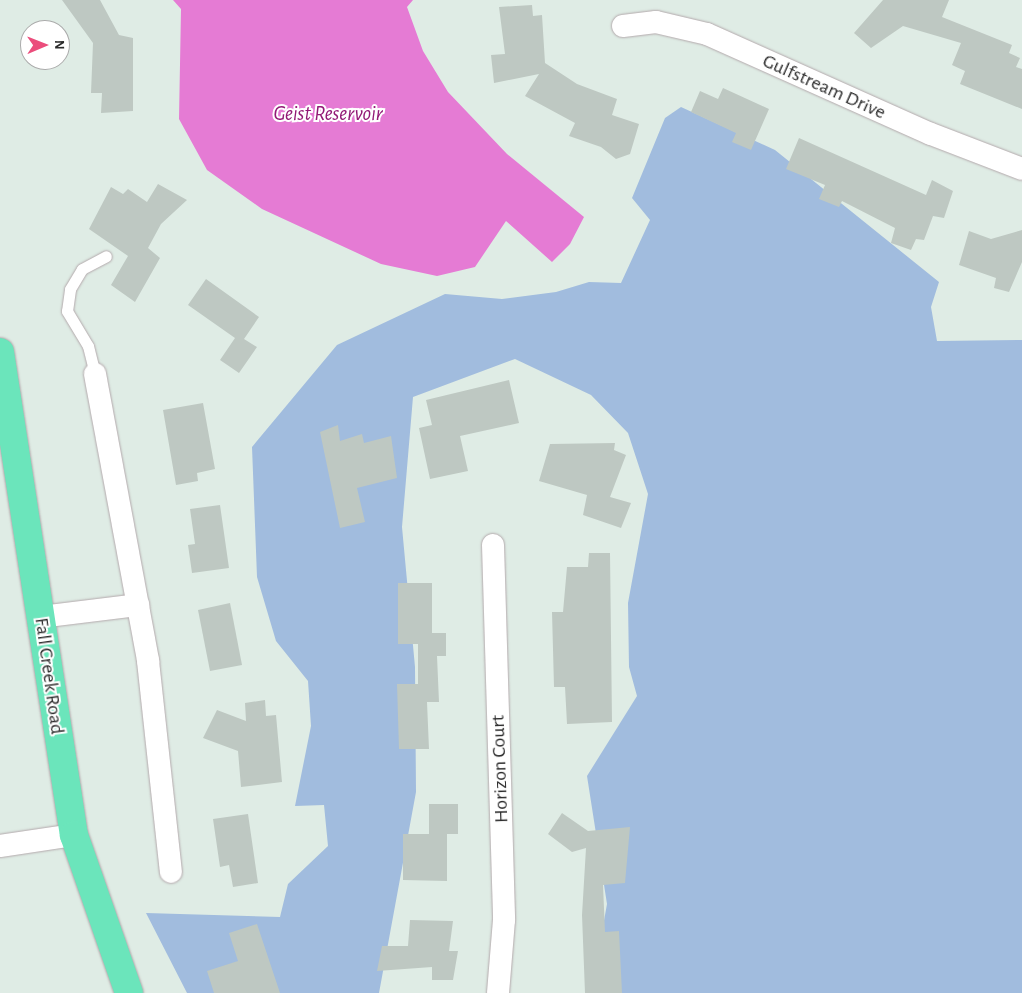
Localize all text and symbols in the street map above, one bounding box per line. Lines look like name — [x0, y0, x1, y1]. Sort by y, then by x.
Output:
north arrow — [20, 20, 70, 70]
text: N — [52, 40, 66, 50]
street label: Gulfstream Drive — [759, 49, 889, 125]
water label: Geist Reservoir — [273, 101, 383, 127]
street label: Fall Creek Road — [29, 616, 69, 736]
street label: Horizon Court — [486, 715, 514, 823]

